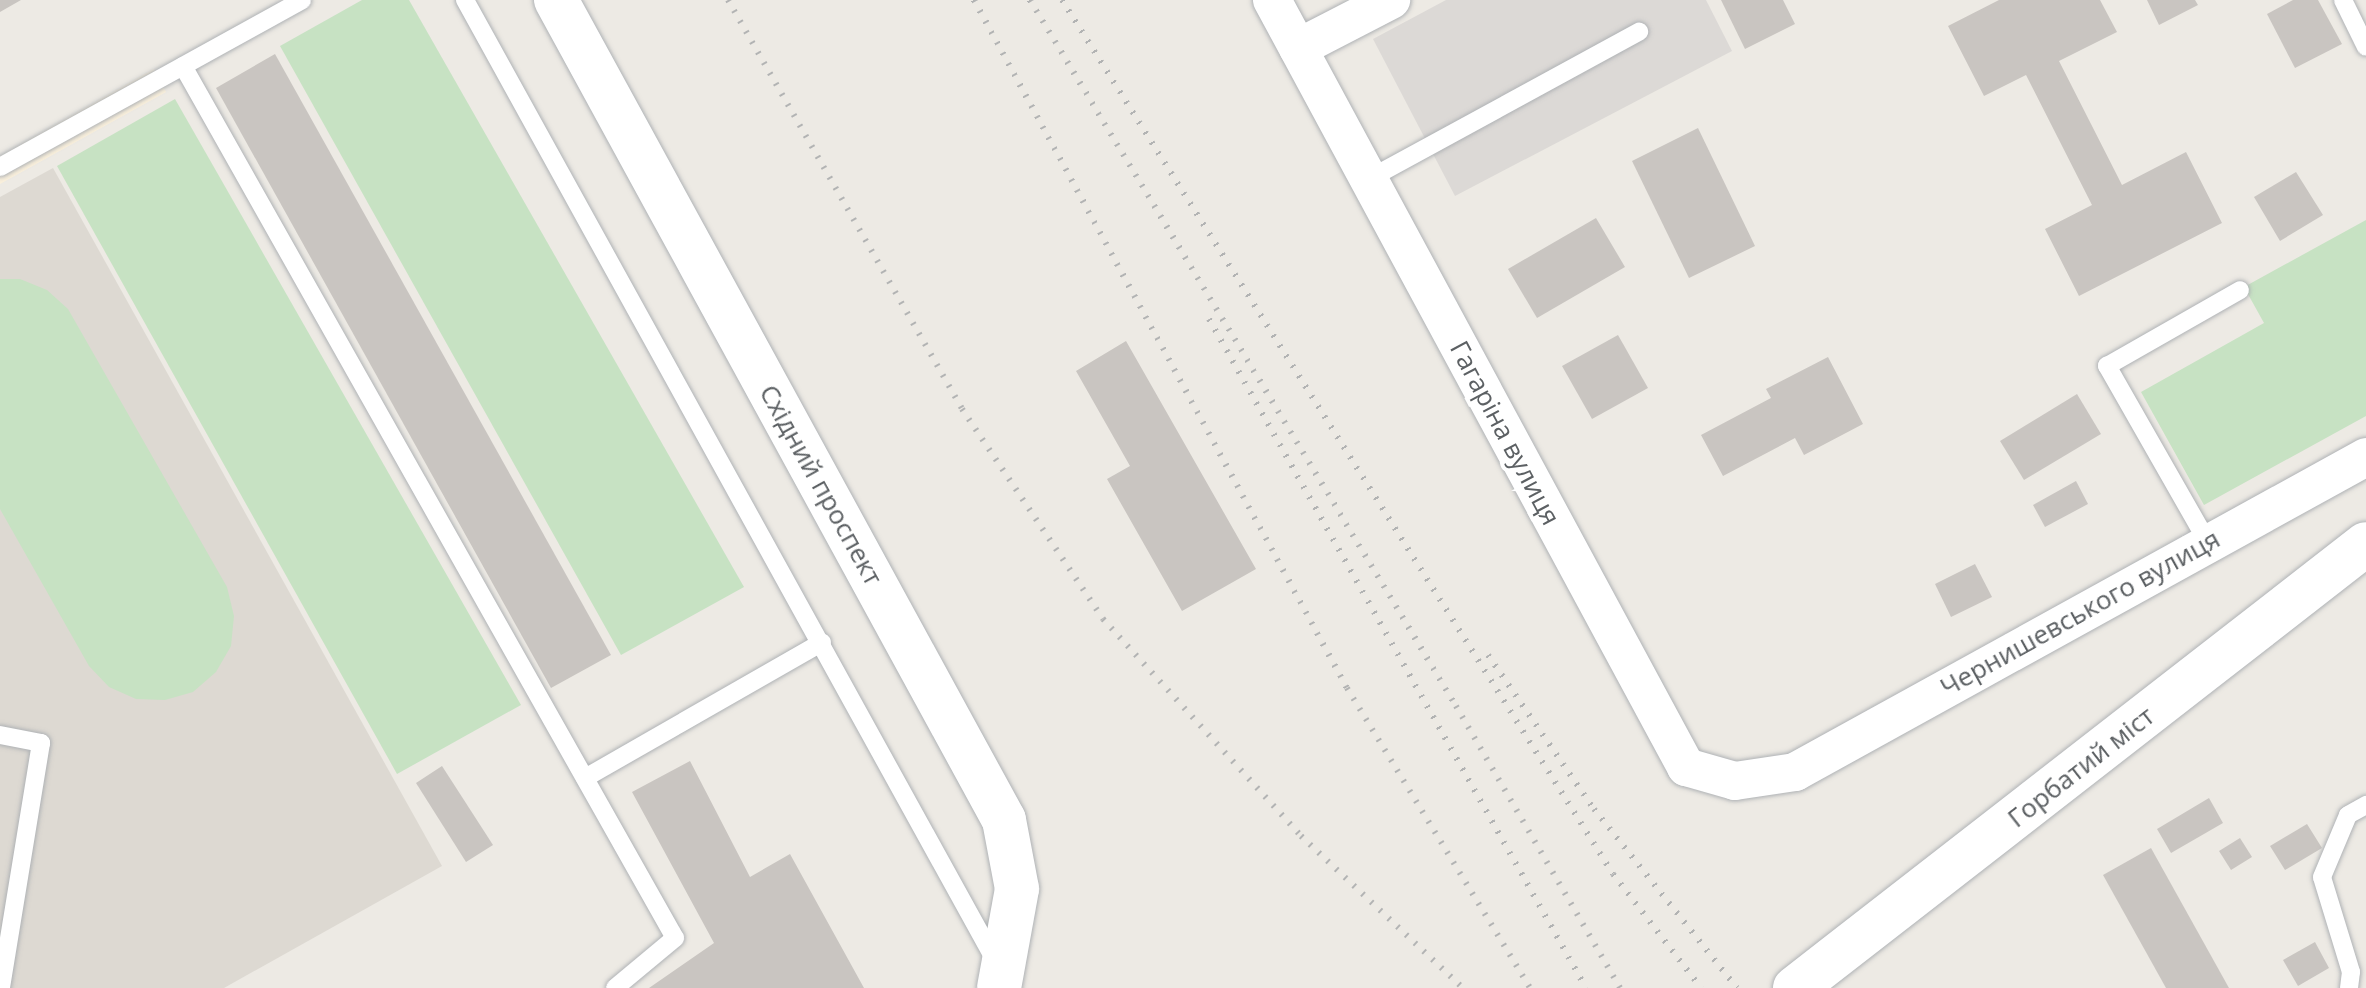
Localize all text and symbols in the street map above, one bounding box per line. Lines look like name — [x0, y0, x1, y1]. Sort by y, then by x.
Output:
street label: Гагаріна вулиця — [1443, 336, 1567, 530]
street label: Східний проспект — [753, 379, 889, 591]
street label: Чернишевського вулиця — [1935, 523, 2225, 703]
street label: Горбатий міст — [2002, 700, 2160, 834]

